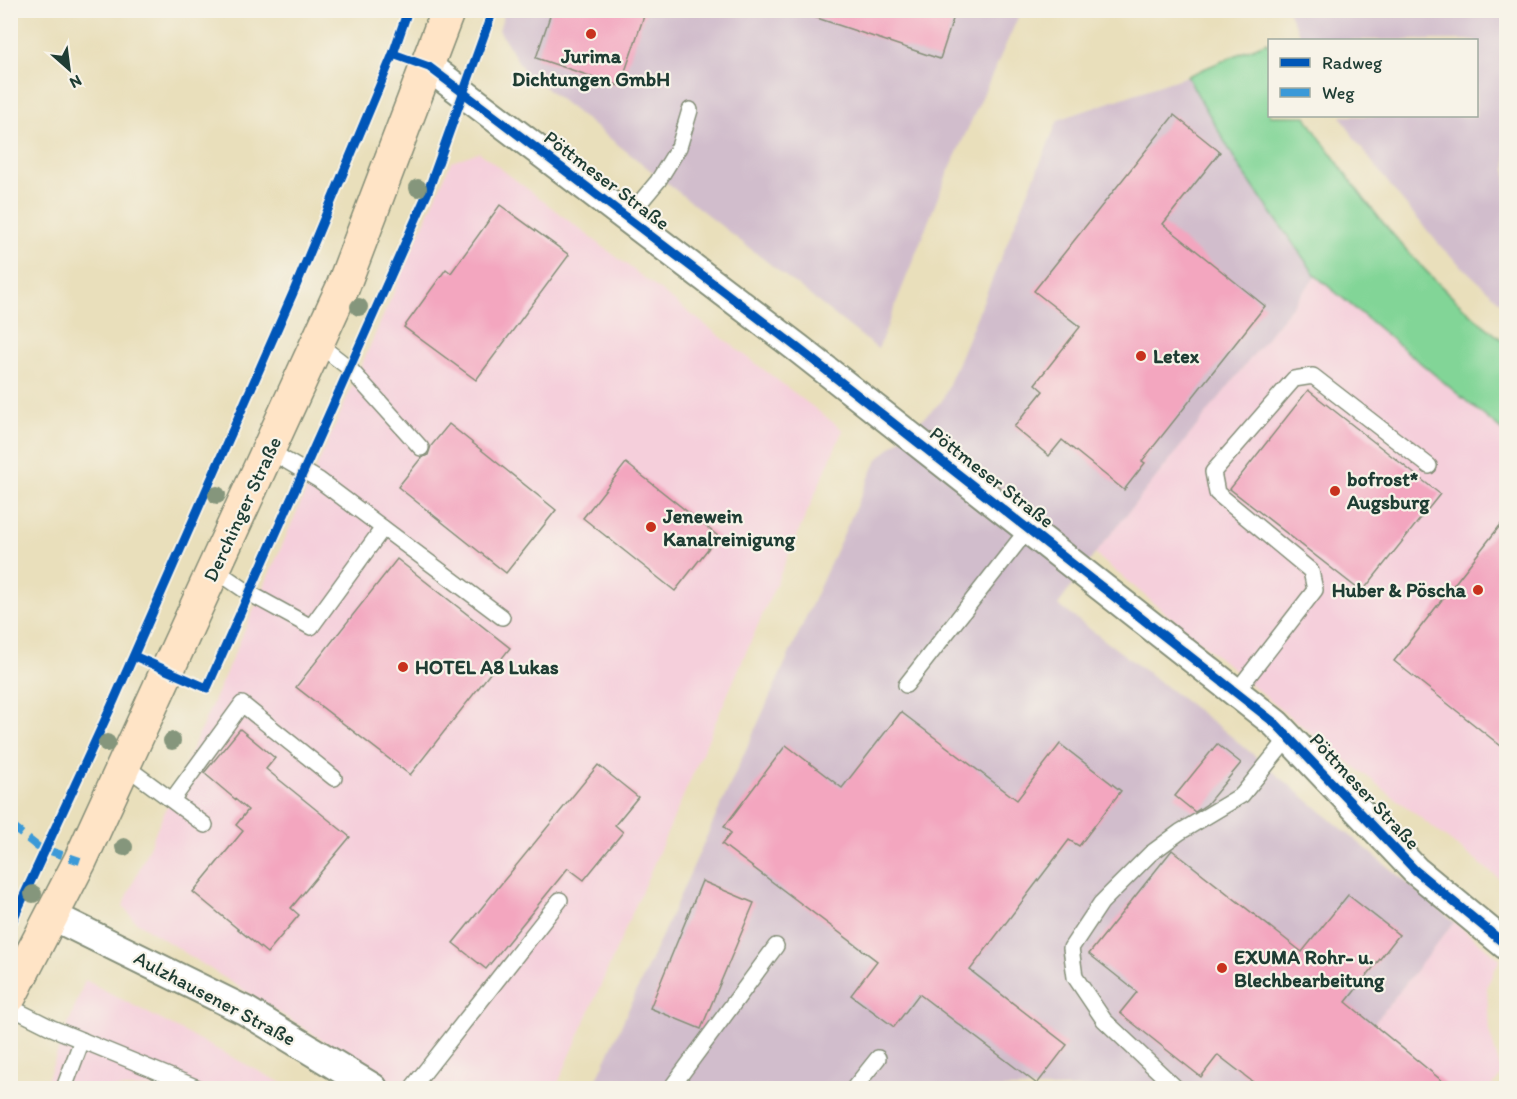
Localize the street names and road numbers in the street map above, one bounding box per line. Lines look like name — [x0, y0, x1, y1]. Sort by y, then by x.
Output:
street label: Pöttmeser Straße — [539, 125, 675, 235]
street label: Pöttmeser Straße — [925, 421, 1059, 533]
street label: Derchinger Straße — [198, 433, 286, 585]
street label: Pöttmeser Straße — [1305, 728, 1425, 854]
street label: Aulzhausener Straße — [130, 945, 300, 1051]

